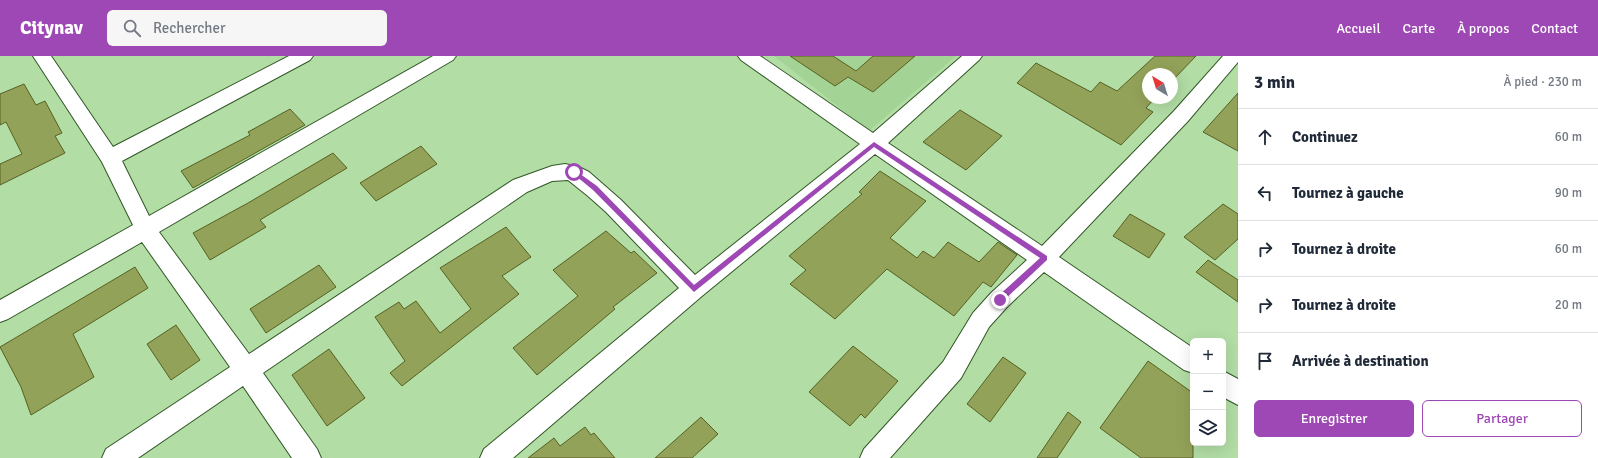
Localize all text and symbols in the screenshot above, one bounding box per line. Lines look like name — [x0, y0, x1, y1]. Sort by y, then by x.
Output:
search box — [107, 10, 387, 46]
text: Citynav — [20, 16, 83, 40]
icon: search — [121, 17, 143, 39]
text: Rechercher — [153, 19, 225, 37]
text: Accueil — [1336, 20, 1381, 37]
text: Carte — [1403, 20, 1435, 37]
text: À propos — [1457, 20, 1509, 37]
text: Contact — [1531, 20, 1578, 37]
north arrow — [1142, 68, 1178, 104]
text: 3 min — [1254, 72, 1295, 93]
text: À pied · 230 m — [1503, 74, 1582, 90]
icon: ahead — [1254, 126, 1276, 148]
text: Continuez — [1292, 128, 1358, 146]
text: 60 m — [1555, 129, 1582, 145]
route start — [565, 163, 583, 181]
icon: left — [1254, 182, 1276, 204]
text: Tournez à gauche — [1292, 184, 1404, 202]
text: 90 m — [1555, 185, 1582, 201]
icon: right — [1254, 238, 1276, 260]
text: Tournez à droite — [1292, 240, 1396, 258]
text: 60 m — [1555, 241, 1582, 257]
route end — [991, 291, 1009, 309]
icon: right — [1254, 294, 1276, 316]
text: Tournez à droite — [1292, 296, 1396, 314]
text: 20 m — [1555, 297, 1582, 313]
map controls — [1190, 338, 1226, 446]
button: + — [1190, 338, 1226, 374]
icon: arrive — [1254, 350, 1276, 372]
text: Arrivée à destination — [1292, 352, 1429, 370]
button: − — [1190, 374, 1226, 410]
button: Enregistrer — [1254, 400, 1414, 437]
button: Partager — [1422, 400, 1582, 437]
button: layers — [1190, 410, 1226, 446]

